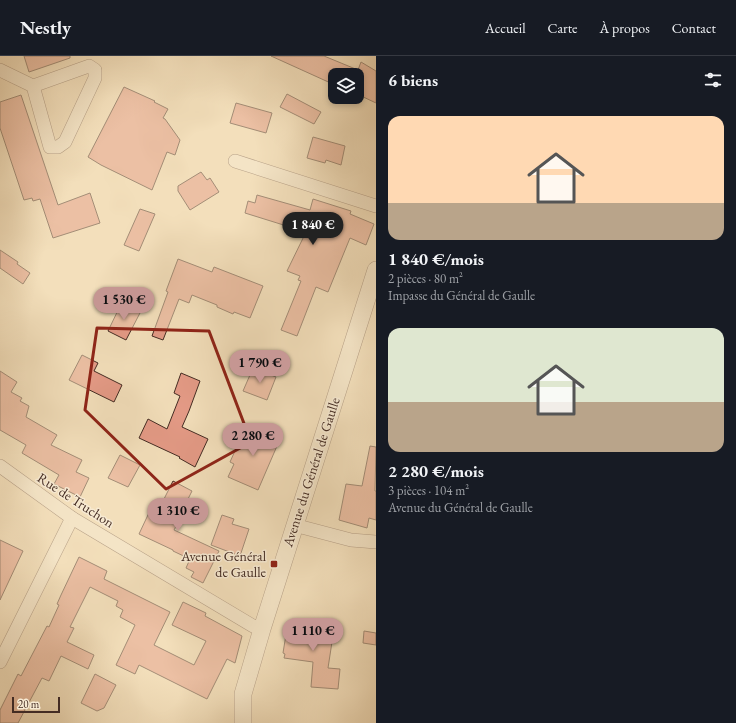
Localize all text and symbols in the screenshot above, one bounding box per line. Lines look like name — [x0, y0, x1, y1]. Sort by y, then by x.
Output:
text: Nestly — [20, 15, 71, 40]
text: Accueil — [485, 19, 526, 37]
text: Carte — [548, 19, 578, 37]
text: À propos — [600, 19, 650, 37]
text: Contact — [672, 19, 716, 37]
map controls — [328, 68, 364, 104]
button: layers — [328, 68, 364, 104]
text: 6 biens — [388, 69, 438, 91]
icon: filters — [702, 69, 724, 91]
icon: home — [520, 142, 592, 214]
pin: 1 840 € — [276, 212, 350, 246]
text: 1 840 € — [291, 216, 335, 233]
text: 1 840 €/mois — [388, 248, 484, 270]
text: 2 pièces · 80 m² — [388, 270, 463, 287]
pin: 1 530 € — [87, 287, 161, 321]
text: Impasse du Général de Gaulle — [388, 287, 535, 304]
text: 1 530 € — [102, 291, 146, 308]
pin: 1 790 € — [223, 350, 297, 384]
text: 1 790 € — [238, 354, 282, 371]
icon: home — [520, 354, 592, 426]
street label: Avenue du Général de Gaulle — [278, 395, 344, 550]
pin: 2 280 € — [216, 423, 290, 457]
text: 2 280 € — [231, 427, 275, 444]
text: 2 280 €/mois — [388, 460, 484, 482]
street label: Rue de Truchon — [34, 468, 118, 532]
text: 3 pièces · 104 m² — [388, 482, 469, 499]
pin: 1 310 € — [141, 498, 215, 532]
text: Avenue du Général de Gaulle — [388, 499, 533, 516]
text: 1 310 € — [156, 502, 200, 519]
place label: Avenue Général de Gaulle — [180, 547, 267, 581]
marker: Avenue Général de Gaulle — [269, 559, 279, 569]
pin: 1 110 € — [276, 618, 350, 652]
text: 1 110 € — [291, 622, 335, 639]
scale bar — [12, 695, 60, 714]
text: 20 m — [18, 697, 39, 711]

